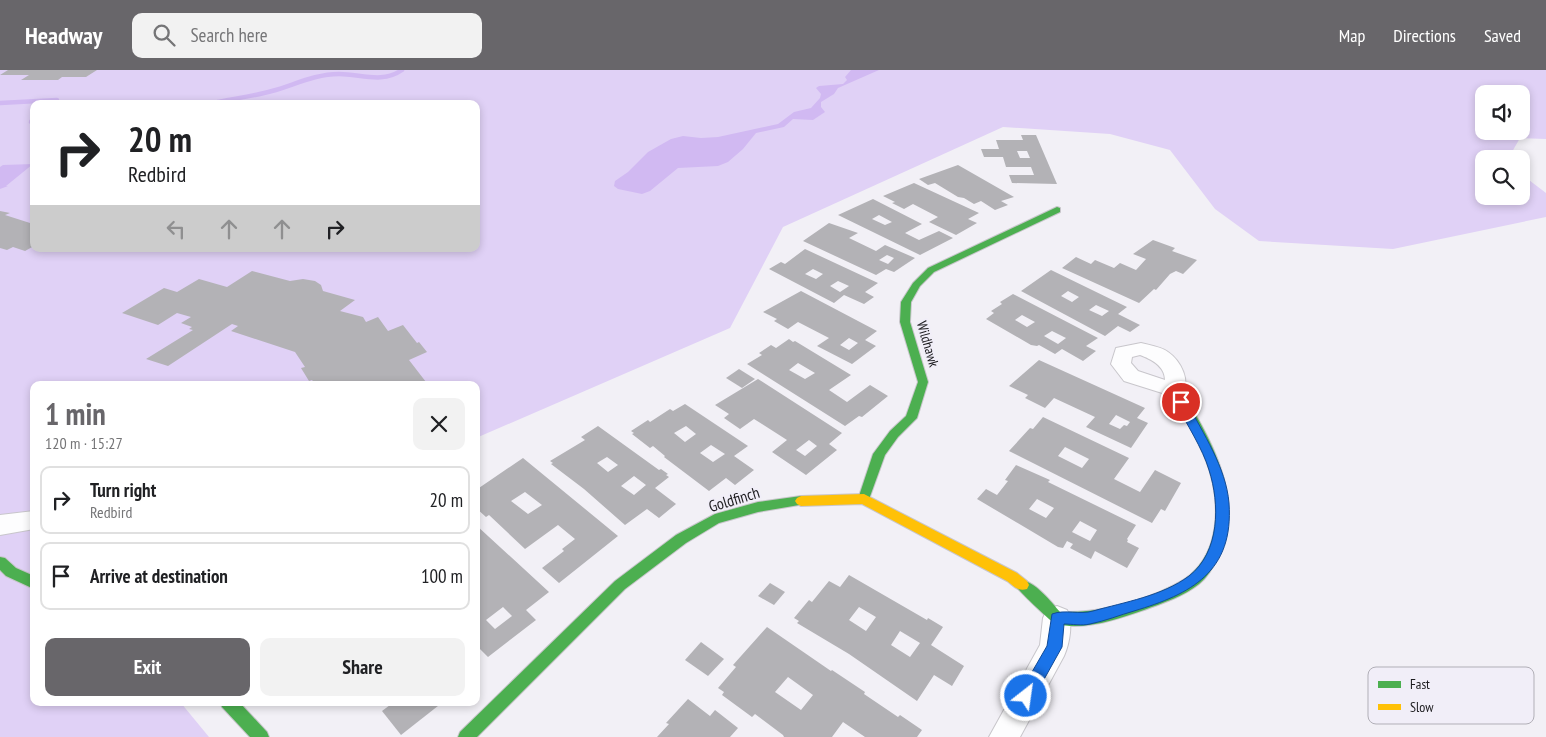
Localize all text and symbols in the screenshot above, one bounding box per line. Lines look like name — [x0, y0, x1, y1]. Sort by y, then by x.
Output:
search box — [132, 13, 482, 58]
text: Headway — [25, 20, 102, 51]
icon: search — [150, 21, 178, 49]
text: Search here — [190, 23, 268, 47]
text: Map — [1339, 24, 1365, 47]
text: Directions — [1393, 24, 1456, 47]
text: Saved — [1484, 24, 1521, 47]
map controls — [1475, 85, 1530, 205]
button: sound — [1475, 85, 1530, 140]
text: 20 m — [128, 116, 192, 162]
icon: right — [45, 120, 110, 185]
button: search — [1475, 150, 1530, 205]
text: Redbird — [128, 160, 186, 188]
icon: left — [162, 215, 190, 243]
icon: ahead — [215, 215, 243, 243]
icon: ahead — [268, 215, 296, 243]
icon: right — [321, 215, 349, 243]
street label: Wildhawk — [913, 319, 943, 370]
pin — [1160, 381, 1202, 423]
icon: arrive — [1167, 388, 1195, 416]
text: 1 min — [45, 394, 106, 433]
button: close — [413, 398, 465, 450]
text: 120 m · 15:27 — [45, 433, 123, 453]
text: Turn right — [90, 478, 156, 502]
street label: Goldfinch — [706, 482, 762, 516]
icon: right — [47, 486, 75, 514]
text: 20 m — [430, 488, 463, 512]
text: Redbird — [90, 502, 132, 522]
icon: arrive — [47, 562, 75, 590]
text: Arrive at destination — [90, 564, 228, 588]
text: 100 m — [421, 564, 463, 588]
button: Exit — [45, 638, 250, 696]
button: Share — [260, 638, 465, 696]
legend — [1368, 667, 1534, 724]
position arrow — [999, 669, 1051, 721]
text: Fast — [1410, 675, 1430, 693]
text: Slow — [1410, 698, 1434, 716]

